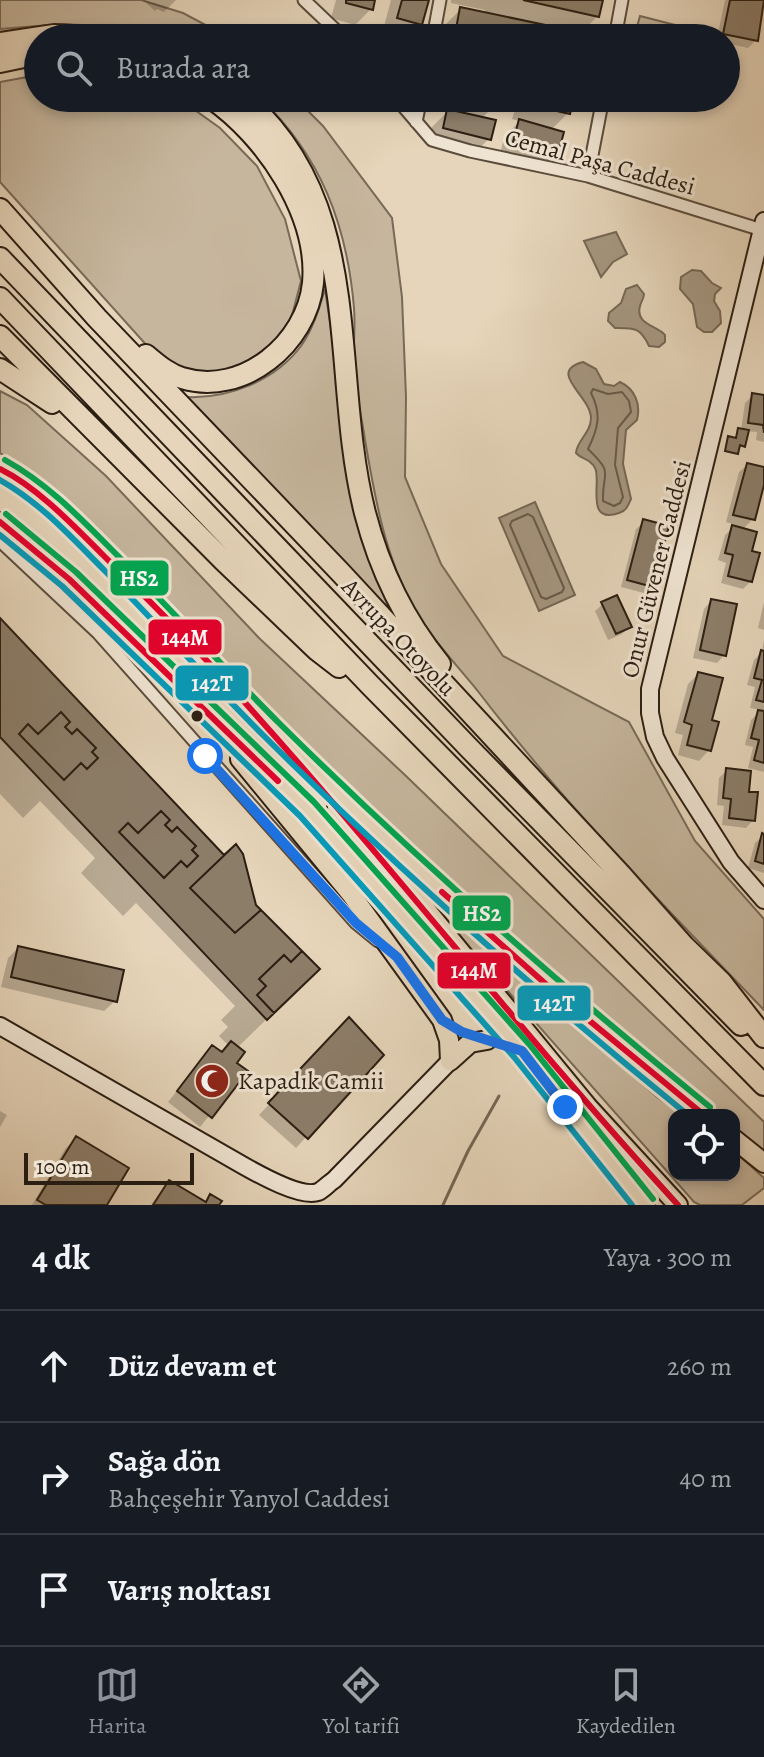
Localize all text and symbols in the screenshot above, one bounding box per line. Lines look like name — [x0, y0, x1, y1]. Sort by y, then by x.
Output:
search box — [24, 24, 740, 112]
icon: search — [52, 46, 96, 90]
text: Burada ara — [116, 48, 251, 88]
street label: Cemal Paşa Caddesi — [501, 121, 699, 203]
street label: Onur Güvener Caddesi — [613, 457, 699, 681]
line badge: HS2 — [109, 559, 170, 597]
text: HS2 — [120, 564, 159, 594]
street label: Avrupa Otoyolu — [334, 570, 463, 703]
line badge: 144M — [147, 618, 223, 656]
text: 144M — [161, 623, 209, 653]
line badge: 142T — [174, 664, 250, 702]
text: 142T — [191, 669, 233, 699]
unlabelled marker — [189, 708, 205, 724]
route start — [187, 738, 223, 774]
line badge: HS2 — [451, 894, 512, 932]
text: HS2 — [463, 899, 502, 929]
line badge: 144M — [436, 951, 512, 990]
text: 144M — [450, 956, 498, 986]
line badge: 142T — [516, 984, 592, 1022]
text: 142T — [533, 989, 575, 1019]
mosque icon: Kapadık Camii — [193, 1062, 231, 1100]
place label: Kapadık Camii — [238, 1065, 384, 1097]
route end — [547, 1089, 583, 1125]
map controls — [668, 1109, 740, 1181]
button: locate — [668, 1109, 740, 1181]
scale bar — [24, 1149, 194, 1185]
text: 100 m — [36, 1152, 90, 1182]
text: 4 dk — [32, 1234, 90, 1281]
text: Yaya · 300 m — [604, 1240, 732, 1275]
icon: ahead — [32, 1344, 76, 1388]
text: Düz devam et — [108, 1346, 276, 1386]
text: 260 m — [667, 1349, 732, 1384]
text: Sağa dön — [108, 1441, 221, 1481]
icon: right — [32, 1456, 76, 1500]
text: 40 m — [680, 1461, 732, 1496]
text: Bahçeşehir Yanyol Caddesi — [108, 1481, 390, 1516]
icon: arrive — [32, 1568, 76, 1612]
text: Varış noktası — [108, 1570, 271, 1610]
tab: Harita — [88, 1663, 147, 1741]
tab: Yol tarifi — [323, 1663, 400, 1741]
tab: Kaydedilen — [576, 1663, 676, 1741]

